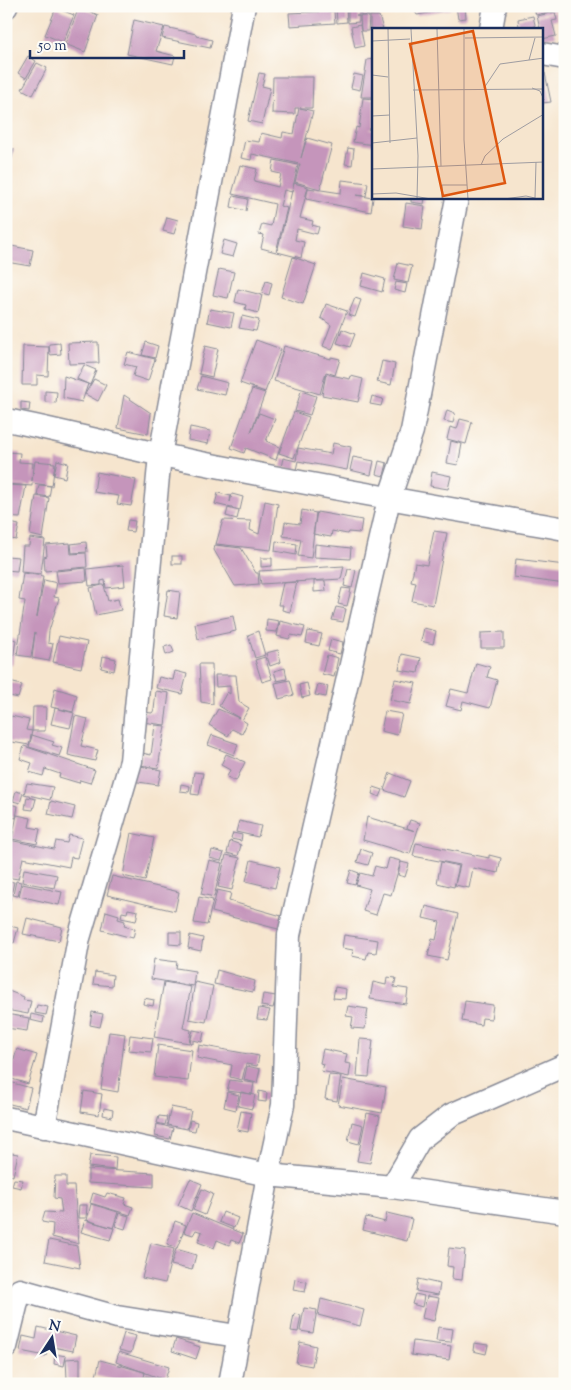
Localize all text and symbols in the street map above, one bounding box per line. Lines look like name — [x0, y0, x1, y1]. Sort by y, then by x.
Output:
scale bar — [30, 28, 184, 60]
inset map — [372, 28, 544, 199]
text: 50 m — [37, 36, 67, 57]
north arrow — [28, 1312, 78, 1362]
text: N — [47, 1316, 62, 1338]

